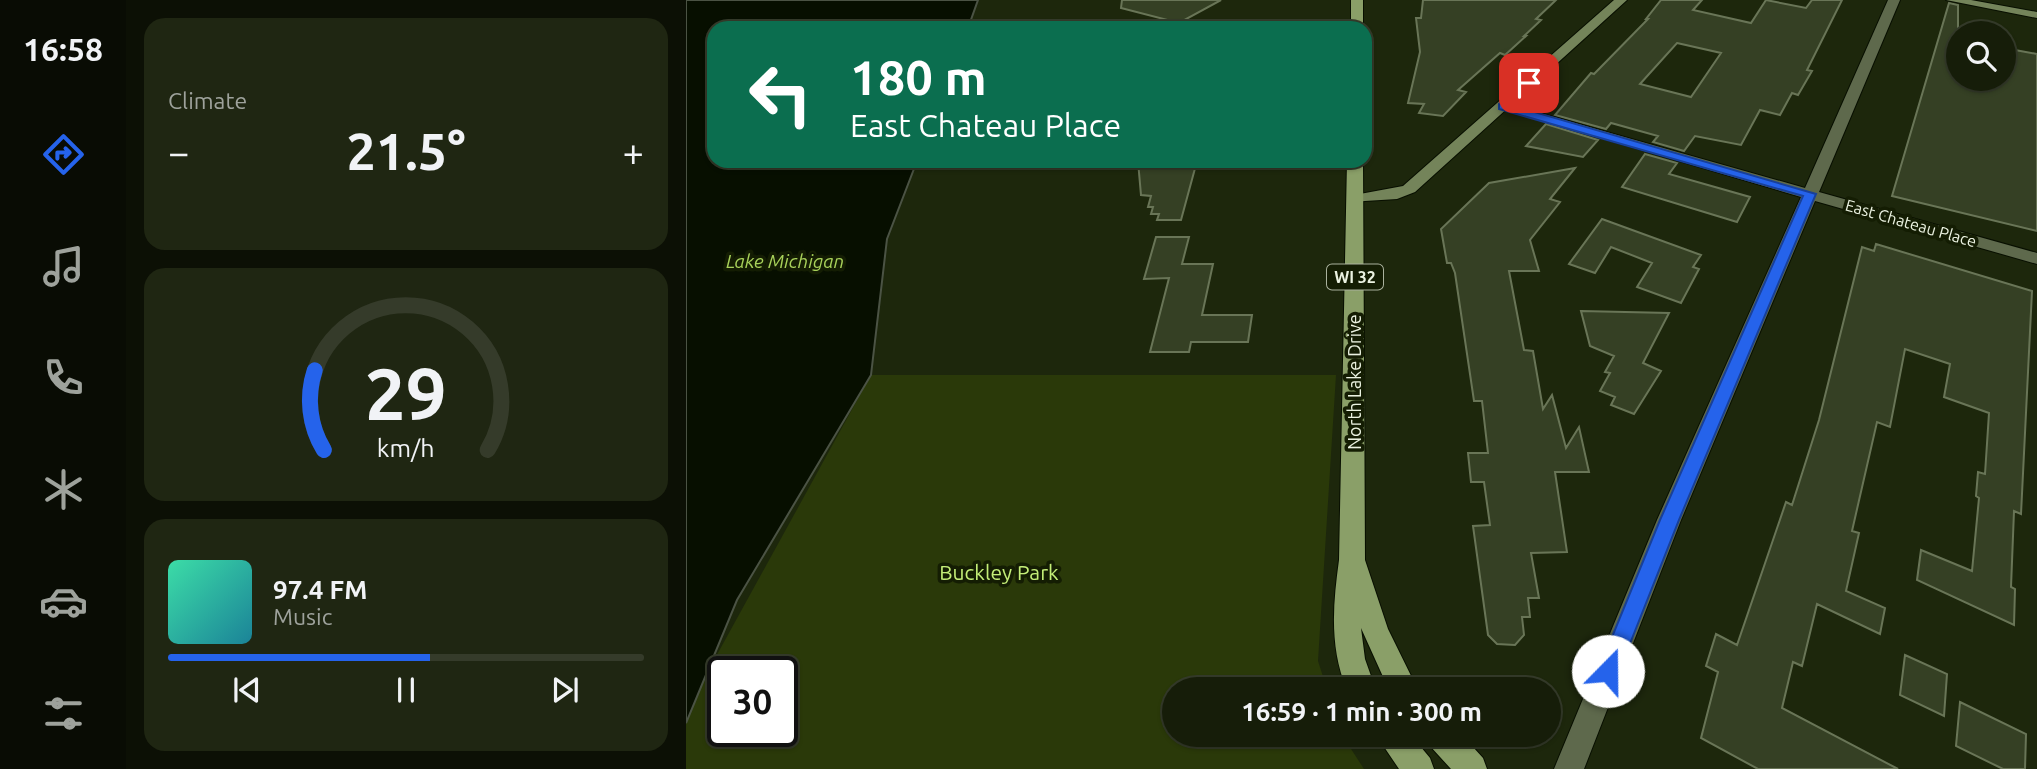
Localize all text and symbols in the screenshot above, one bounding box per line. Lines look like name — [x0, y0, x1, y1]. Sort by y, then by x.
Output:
map controls — [1946, 21, 2016, 91]
button: search — [1946, 21, 2016, 91]
text: 16:58 — [23, 31, 103, 67]
icon: left — [735, 49, 826, 140]
text: 180 m — [850, 49, 987, 104]
pin — [1499, 53, 1559, 113]
icon: arrive — [1510, 64, 1548, 102]
text: Climate — [168, 88, 247, 113]
text: East Chateau Place — [850, 107, 1121, 143]
text: 21.5° — [346, 122, 466, 180]
icon: directions — [39, 130, 88, 179]
text: − — [168, 131, 189, 173]
text: + — [623, 131, 644, 173]
street label: East Chateau Place — [1843, 196, 1979, 250]
icon: music — [39, 242, 88, 291]
water label: Lake Michigan — [726, 250, 844, 272]
road number: WI 32 — [1327, 264, 1383, 290]
street label: North Lake Drive — [1344, 314, 1364, 450]
icon: phone — [39, 353, 88, 402]
text: 29 — [365, 353, 447, 435]
text: km/h — [377, 434, 435, 462]
icon: climate — [39, 465, 88, 514]
park label: Buckley Park — [939, 560, 1059, 584]
text: 97.4 FM — [273, 575, 367, 604]
icon: car — [39, 577, 88, 626]
text: Music — [273, 604, 332, 629]
position arrow — [1571, 634, 1645, 708]
speed limit sign: 30 — [707, 656, 798, 747]
icon: previous — [228, 671, 266, 709]
icon: pause — [387, 671, 425, 709]
icon: next — [546, 671, 584, 709]
icon: filters — [39, 689, 88, 738]
text: 16:59 · 1 min · 300 m — [1241, 697, 1482, 726]

